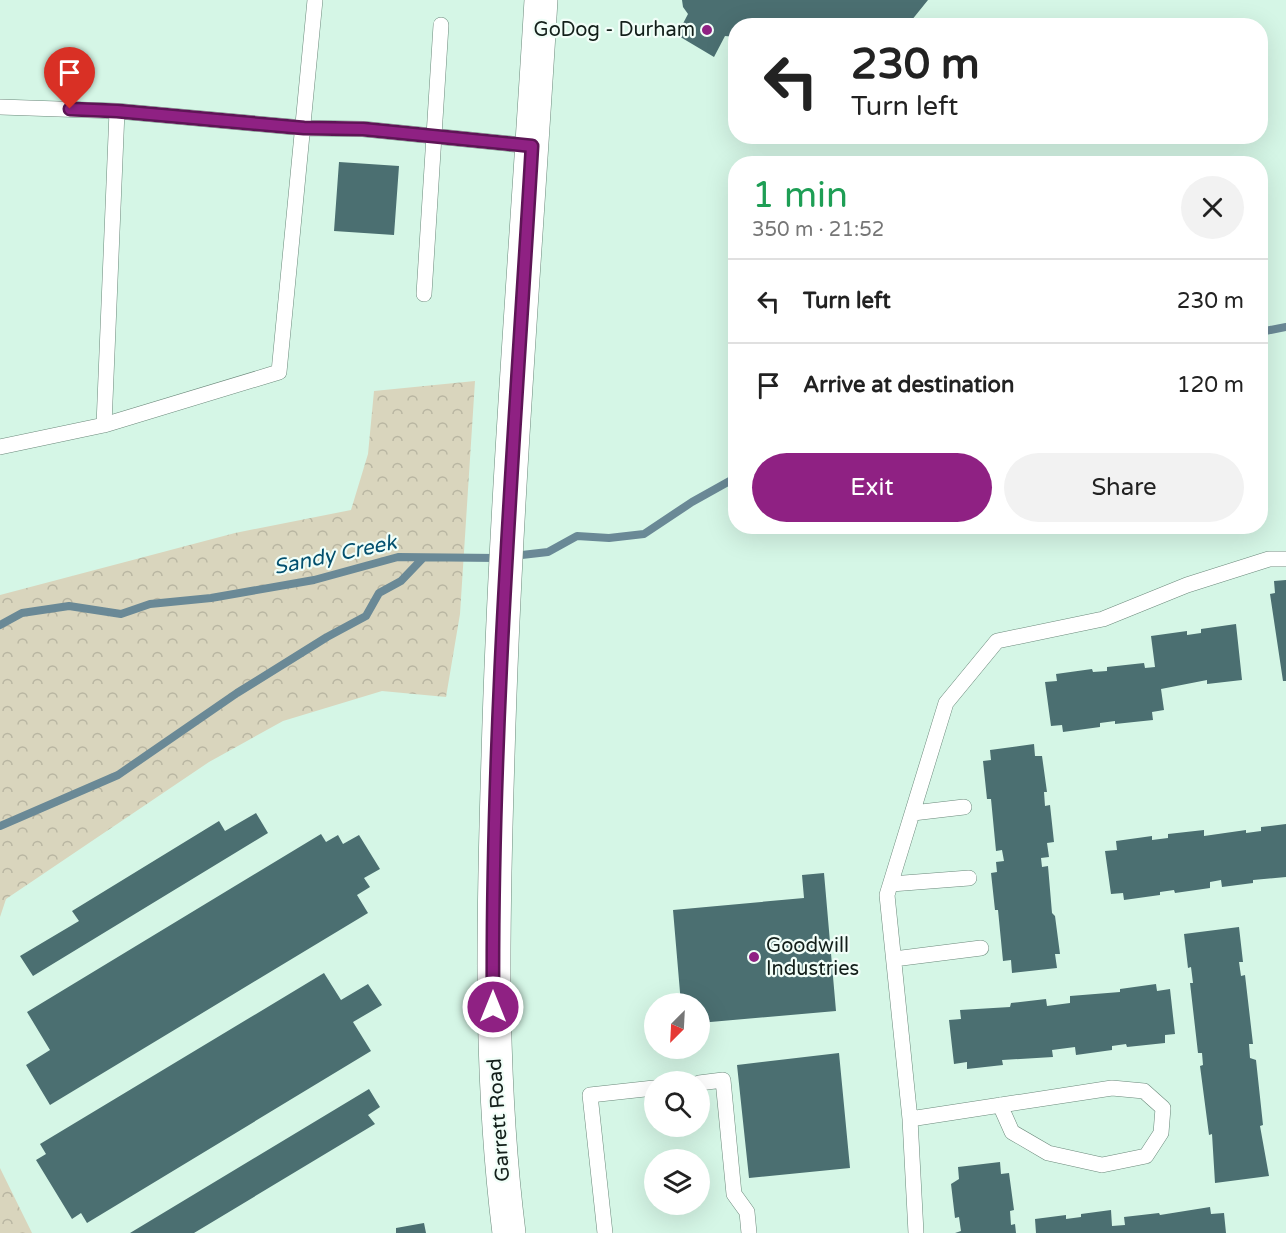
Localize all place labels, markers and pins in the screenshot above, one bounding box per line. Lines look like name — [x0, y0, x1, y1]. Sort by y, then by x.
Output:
place label: GoDog - Durham — [534, 18, 695, 42]
marker: GoDog - Durham — [700, 23, 714, 37]
pin — [44, 47, 95, 109]
place label: Goodwill Industries — [766, 934, 859, 981]
marker: Goodwill Industries — [747, 950, 761, 964]

